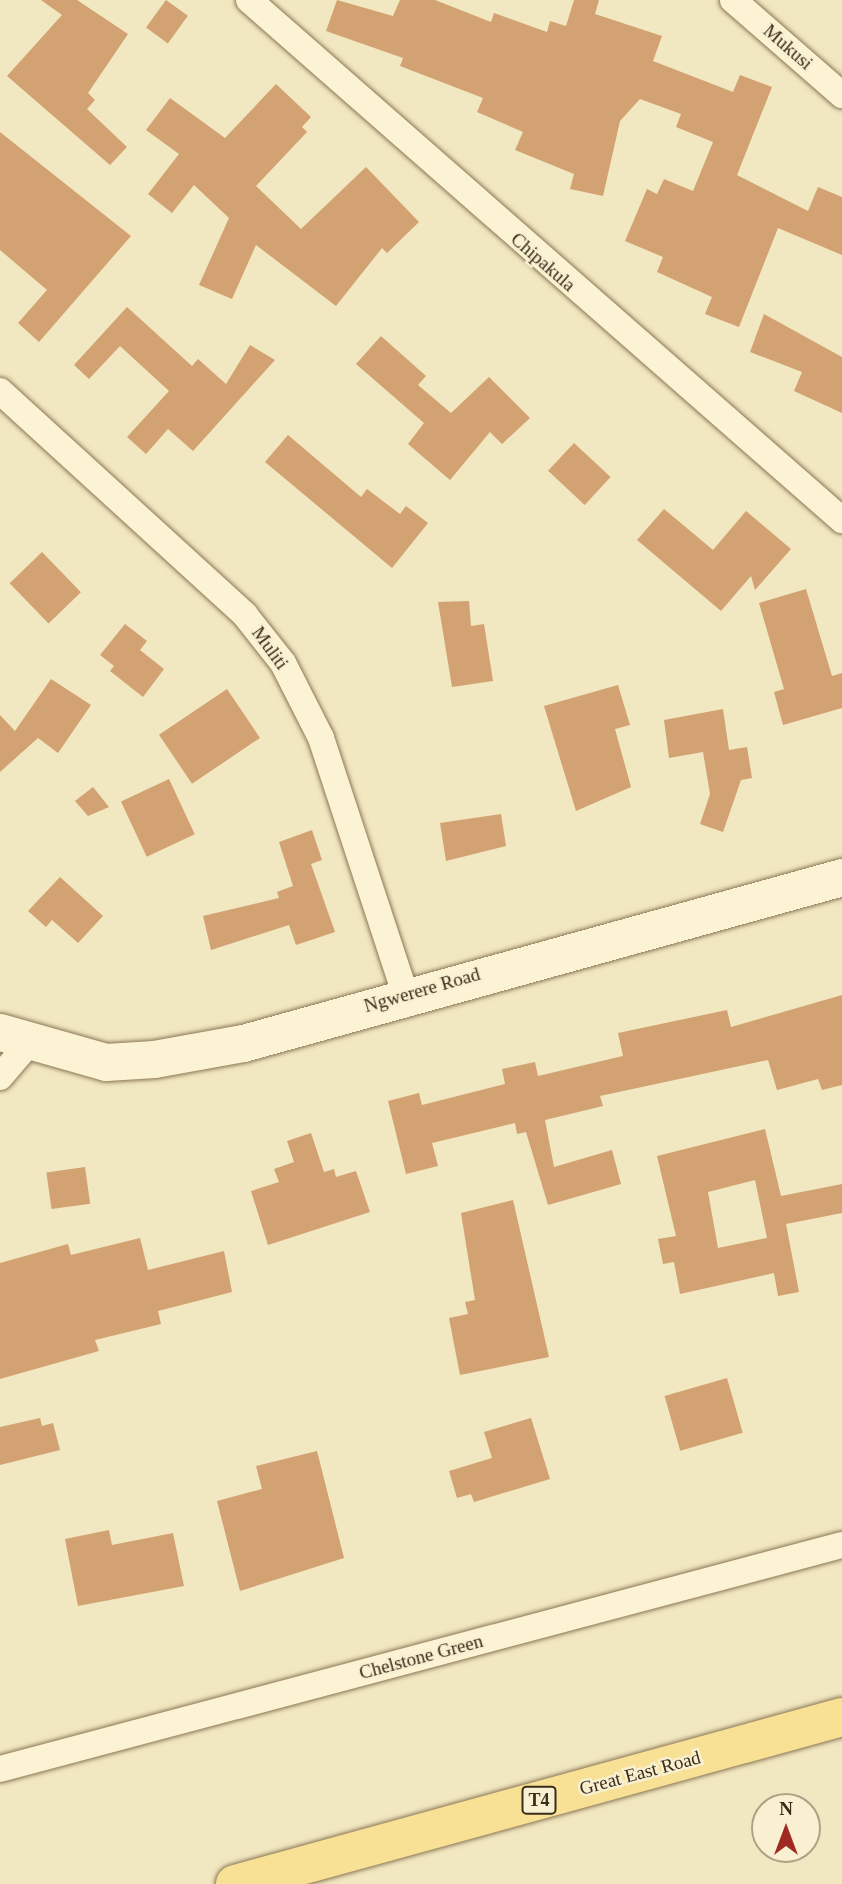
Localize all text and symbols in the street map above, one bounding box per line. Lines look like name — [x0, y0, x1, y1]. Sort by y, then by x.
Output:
street label: Mukusi — [759, 19, 817, 75]
street label: Chipakula — [506, 228, 580, 296]
street label: Muliti — [247, 622, 293, 674]
street label: Ngwerere Road — [361, 963, 483, 1017]
street label: Chelstone Green — [357, 1630, 485, 1684]
street label: Great East Road — [577, 1746, 703, 1800]
road number: T4 — [520, 1786, 558, 1814]
north arrow — [751, 1793, 821, 1863]
text: N — [779, 1798, 793, 1819]

